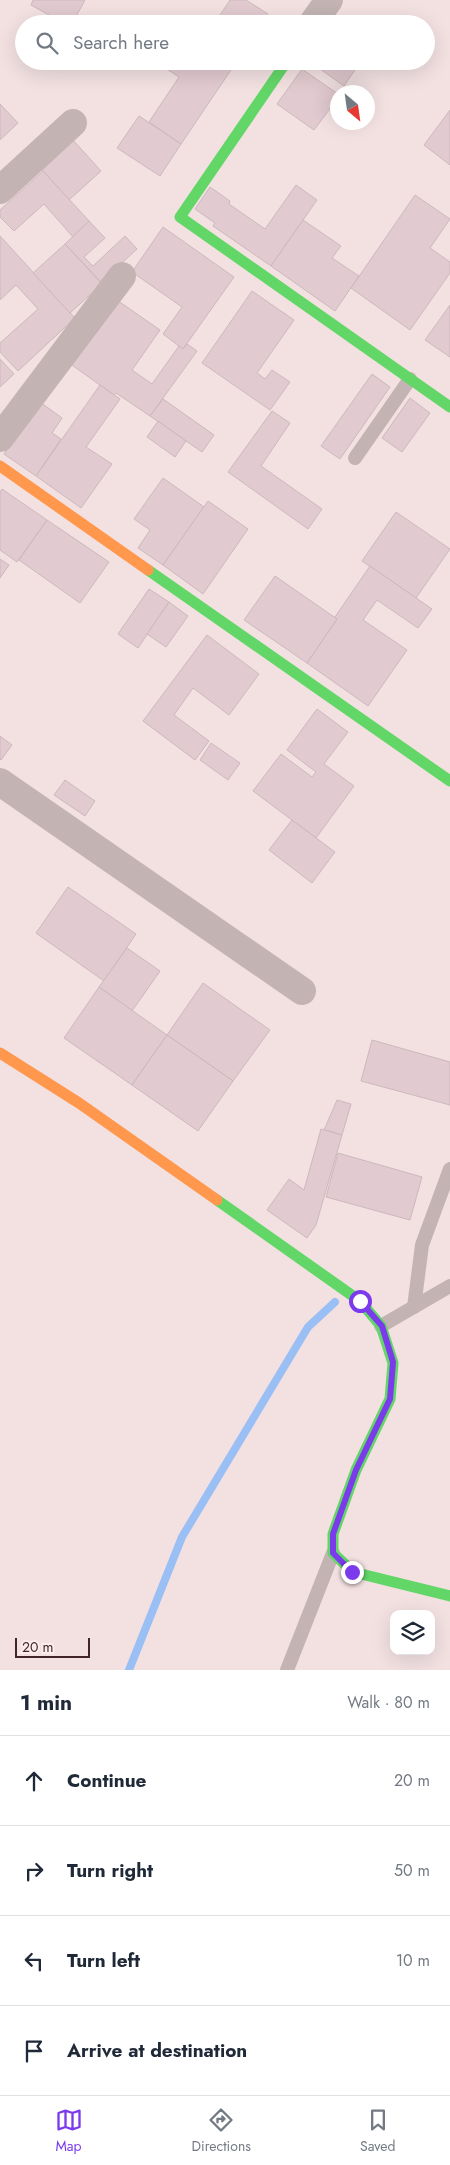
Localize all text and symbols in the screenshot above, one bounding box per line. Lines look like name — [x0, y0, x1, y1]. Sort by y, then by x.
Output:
search box — [15, 15, 435, 70]
icon: search — [33, 29, 61, 57]
text: Search here — [73, 29, 169, 56]
north arrow — [330, 85, 375, 130]
route start — [349, 1290, 372, 1313]
route end — [341, 1561, 364, 1584]
map controls — [390, 1610, 435, 1655]
button: layers — [390, 1610, 435, 1655]
scale bar — [15, 1635, 90, 1658]
text: 20 m — [22, 1637, 54, 1657]
text: 1 min — [20, 1688, 72, 1718]
text: Walk · 80 m — [347, 1691, 430, 1714]
icon: ahead — [20, 1767, 48, 1795]
text: Continue — [67, 1767, 146, 1794]
text: 20 m — [394, 1769, 430, 1792]
icon: right — [20, 1857, 48, 1885]
text: Turn right — [67, 1857, 153, 1884]
text: 50 m — [394, 1859, 430, 1882]
icon: left — [20, 1947, 48, 1975]
text: Turn left — [67, 1947, 140, 1974]
text: 10 m — [396, 1949, 430, 1972]
icon: arrive — [20, 2037, 48, 2065]
text: Arrive at destination — [67, 2037, 247, 2064]
tab: Map — [55, 2106, 83, 2156]
tab: Directions — [192, 2106, 251, 2156]
tab: Saved — [360, 2106, 395, 2156]

